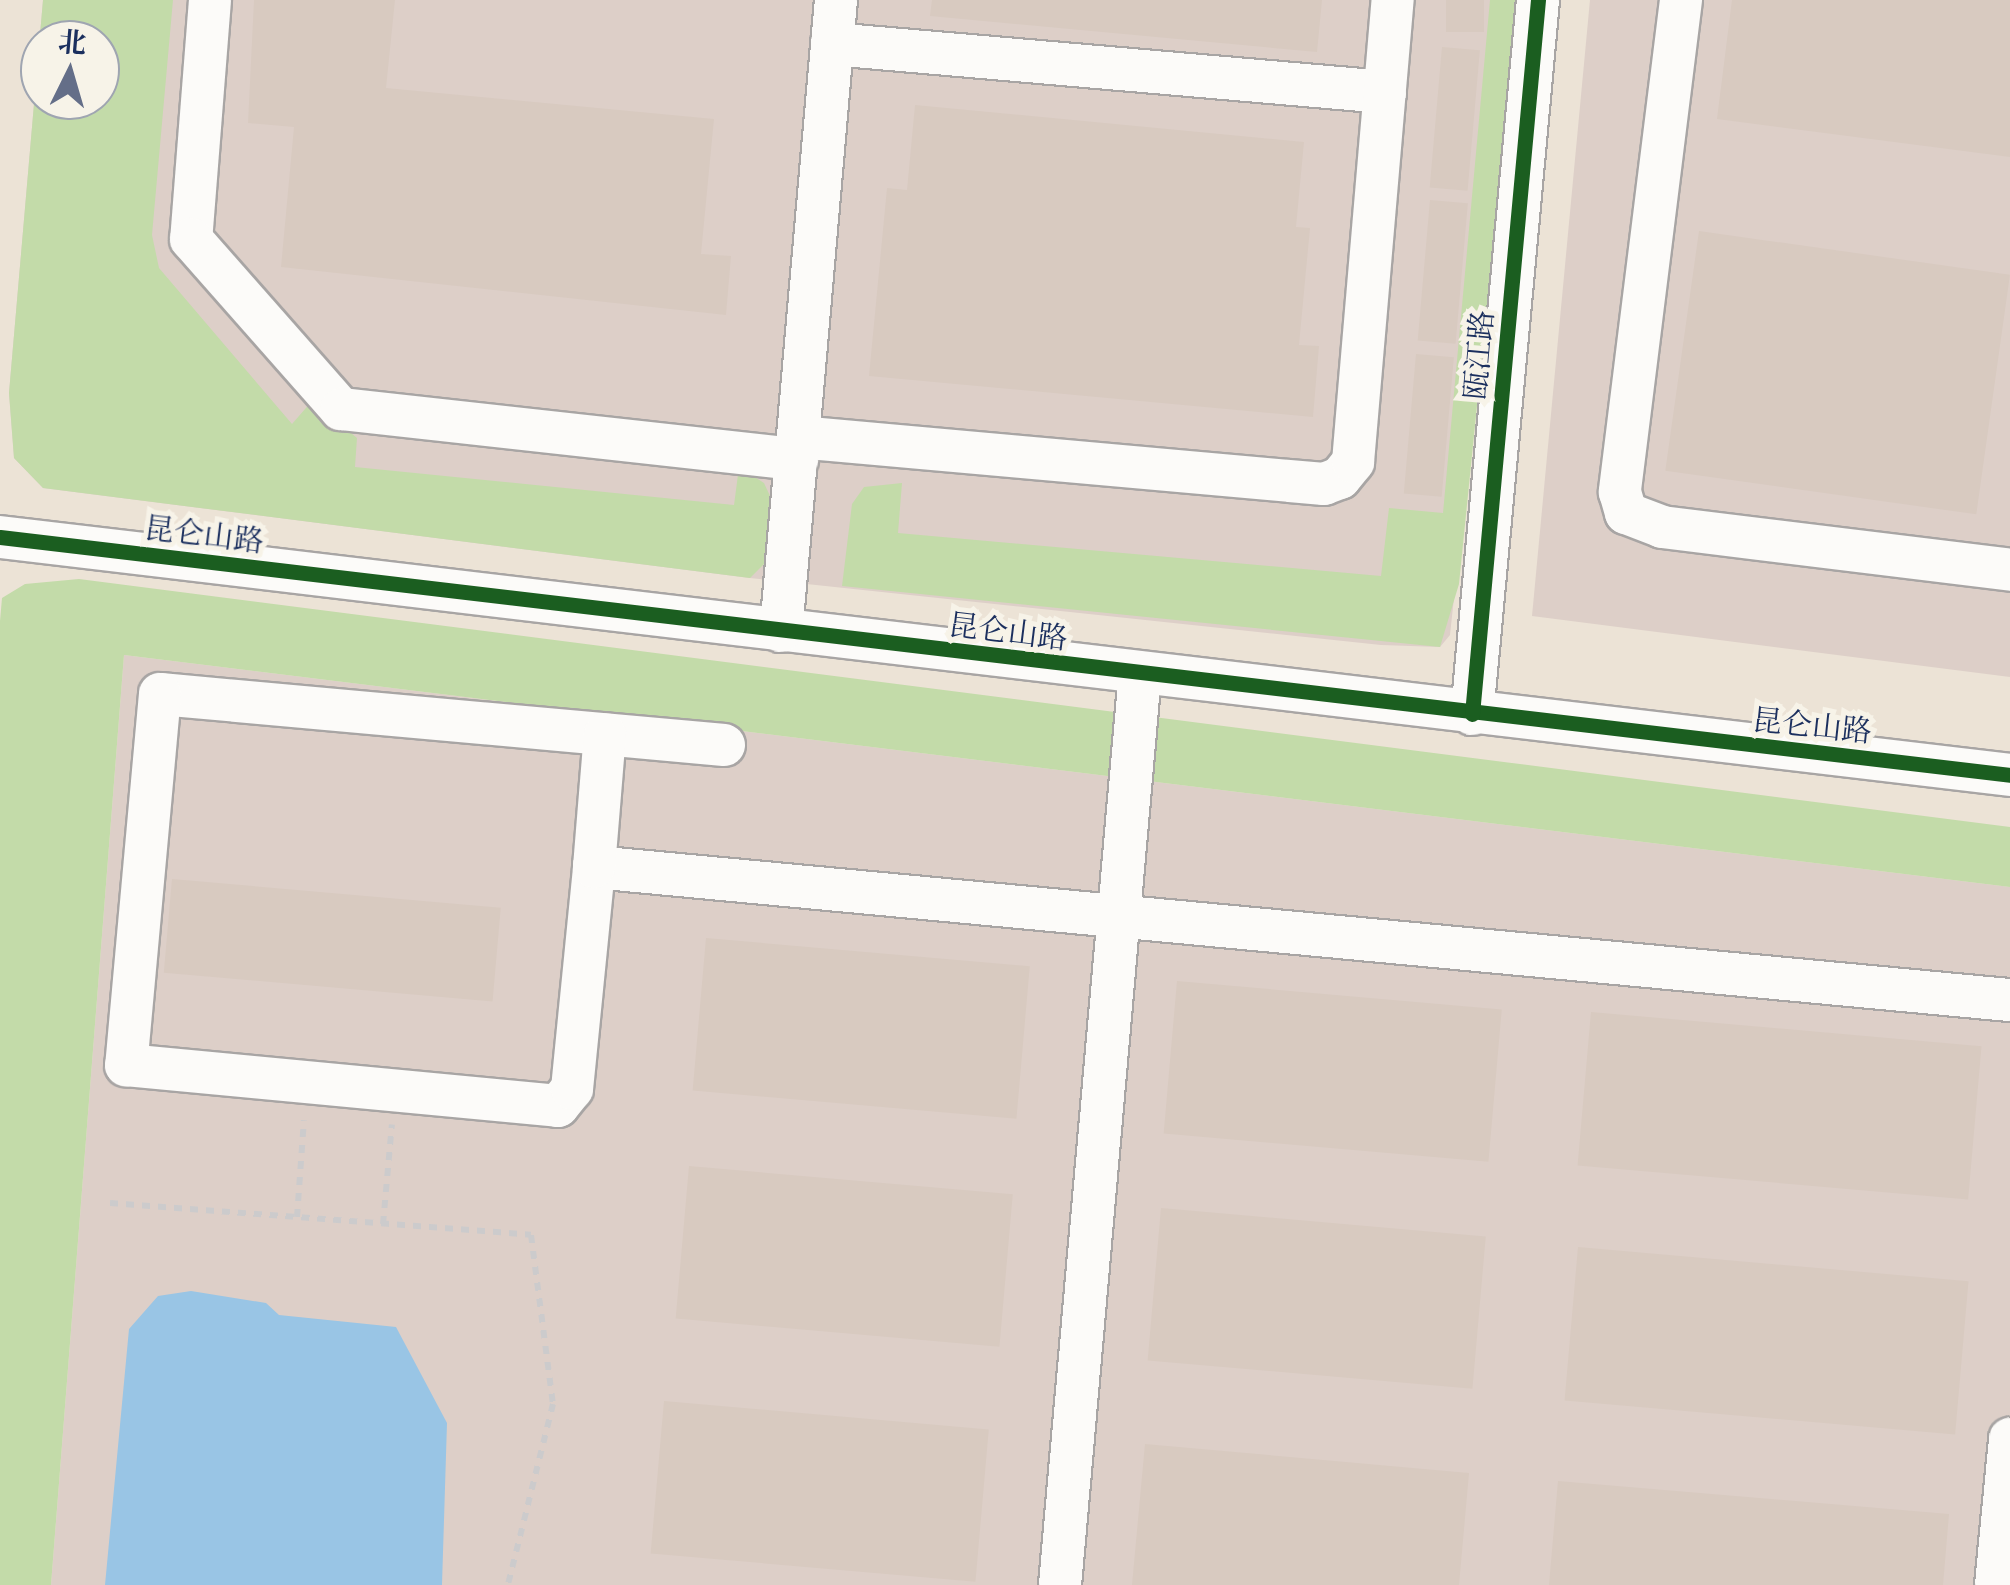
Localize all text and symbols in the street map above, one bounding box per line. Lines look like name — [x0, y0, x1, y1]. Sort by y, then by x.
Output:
north arrow — [20, 20, 120, 120]
text: 北 — [57, 20, 88, 63]
street label: 瓯江路 — [1456, 309, 1500, 401]
street label: 昆仑山路 — [142, 509, 266, 559]
street label: 昆仑山路 — [946, 606, 1070, 656]
street label: 昆仑山路 — [1750, 701, 1874, 749]

